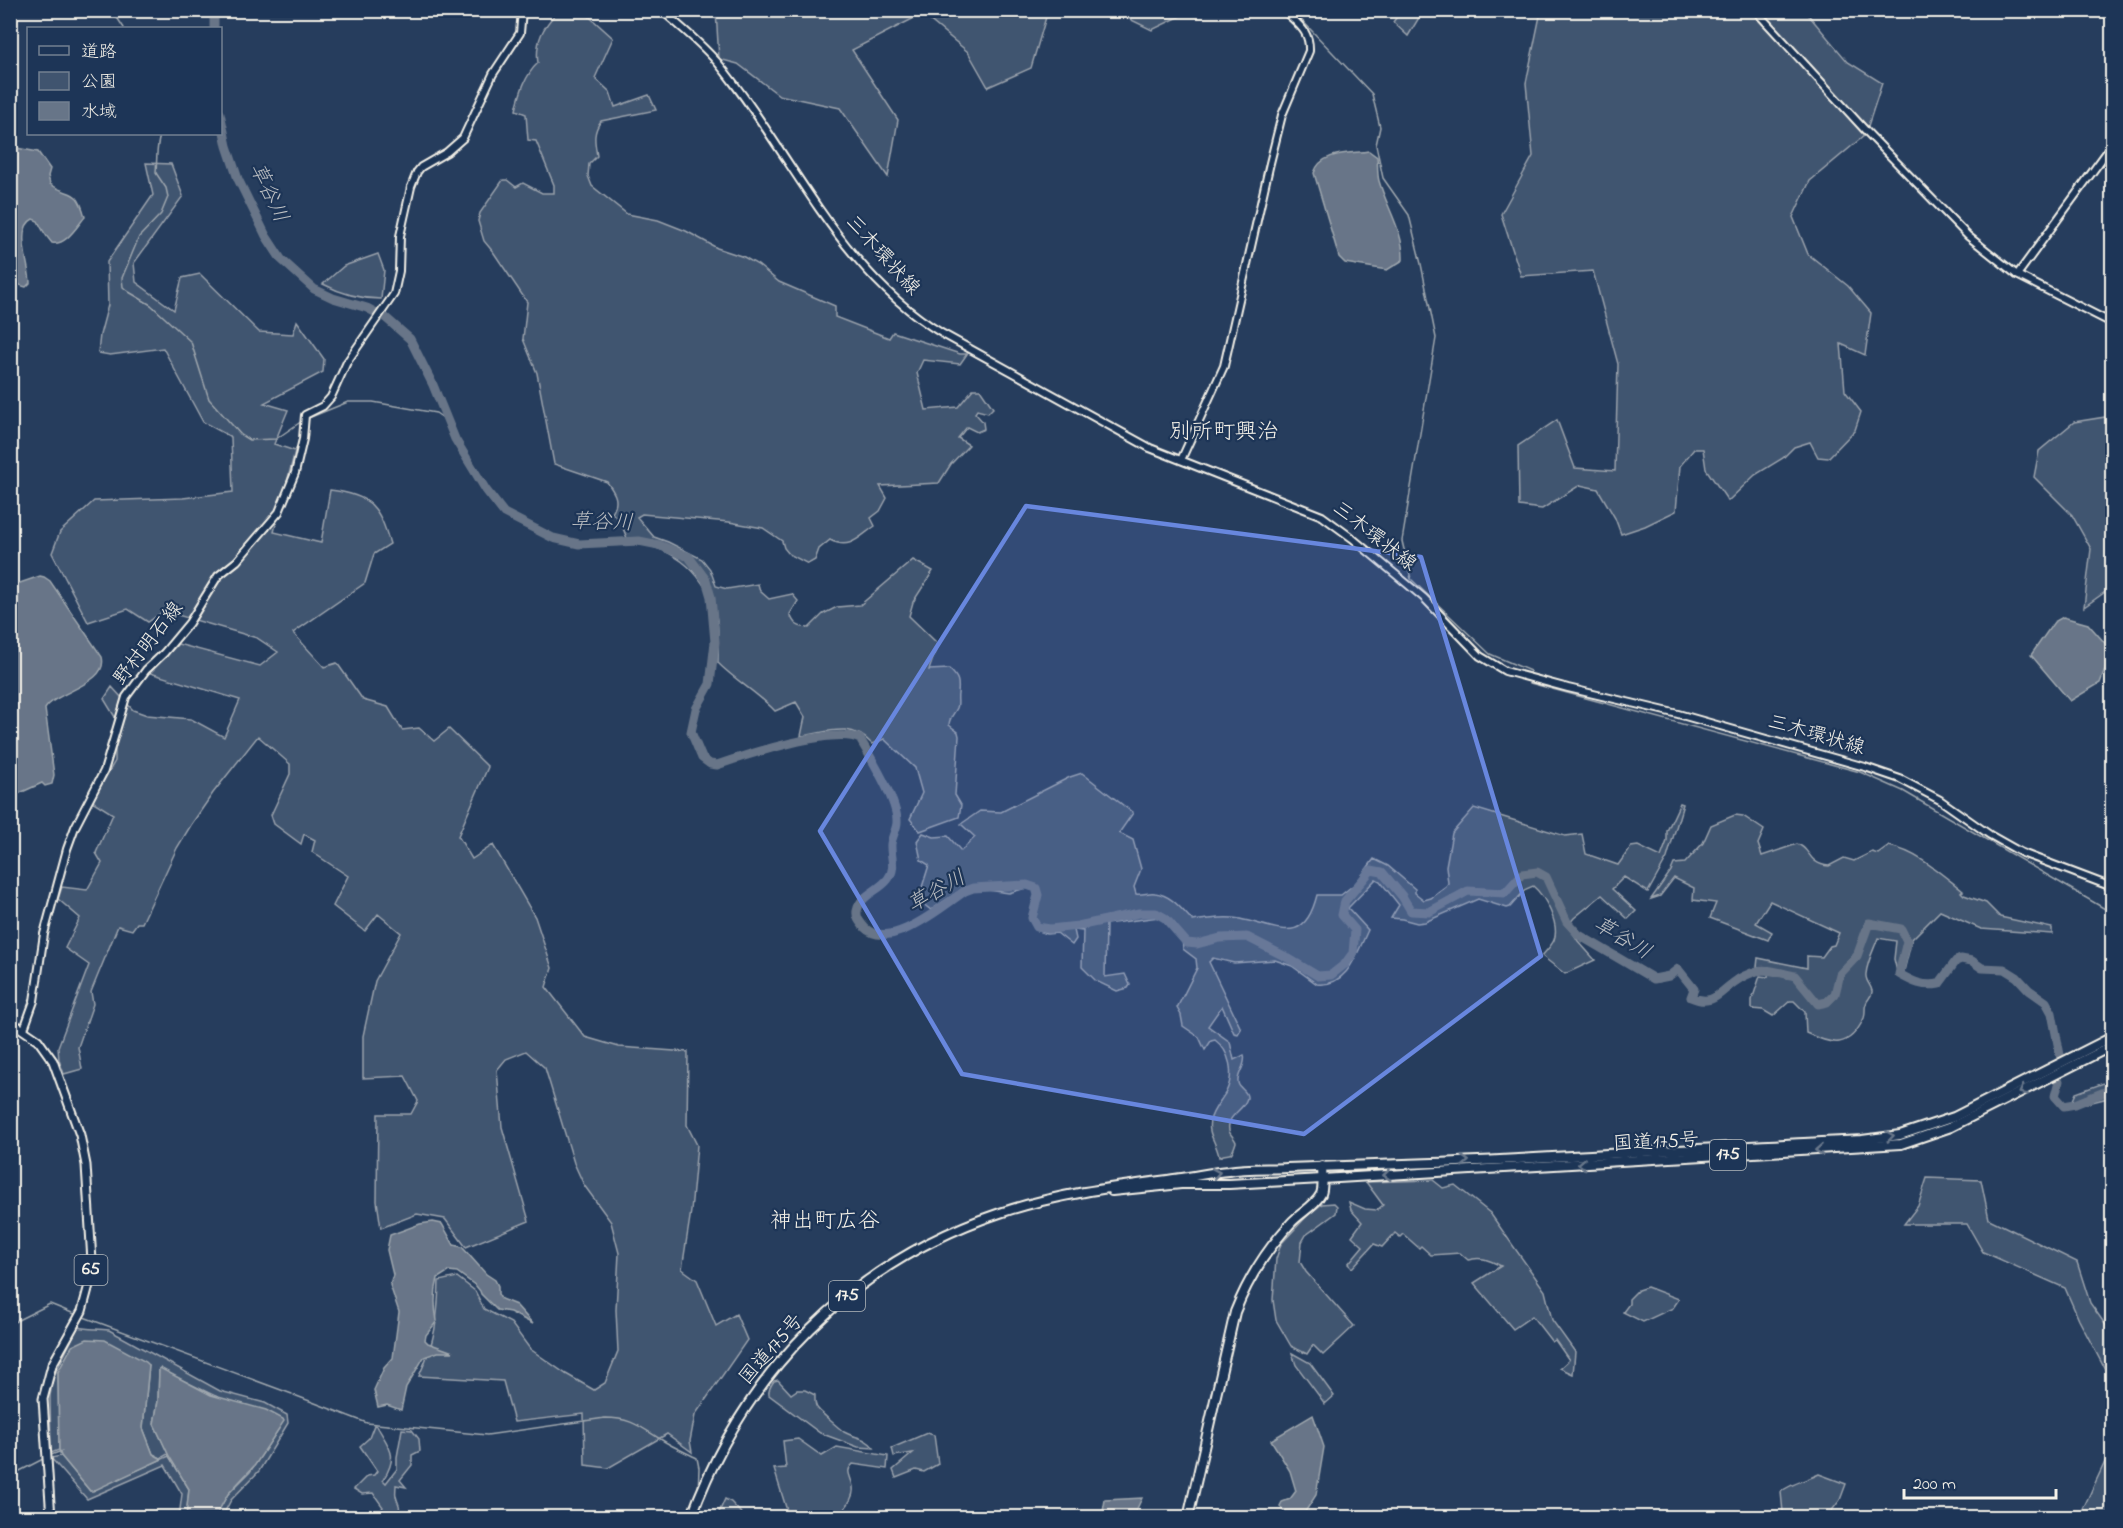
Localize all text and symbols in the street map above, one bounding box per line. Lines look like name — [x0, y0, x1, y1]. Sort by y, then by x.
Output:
legend — [27, 27, 222, 135]
text: 道路 — [81, 40, 117, 66]
text: 公園 — [81, 70, 117, 96]
text: 水域 — [81, 100, 117, 126]
water label: 草谷川 — [241, 158, 295, 228]
street label: 三木環状線 — [838, 209, 926, 303]
district label: 別所町興治 — [1169, 417, 1279, 449]
street label: 三木環状線 — [1326, 495, 1422, 579]
water label: 草谷川 — [570, 507, 634, 539]
street label: 野村明石線 — [107, 596, 191, 692]
street label: 三木環状線 — [1764, 708, 1868, 764]
water label: 草谷川 — [902, 864, 972, 920]
water label: 草谷川 — [1587, 910, 1657, 968]
one-way arrow — [2018, 1084, 2029, 1096]
street label: 国道175号 — [1612, 1126, 1700, 1160]
one-way arrow — [1885, 1131, 1894, 1143]
road number: 175 — [1710, 1140, 1746, 1170]
one-way arrow — [1814, 1144, 1823, 1157]
one-way arrow — [1460, 1155, 1469, 1168]
one-way arrow — [1577, 1157, 1586, 1170]
one-way arrow — [1211, 1167, 1220, 1179]
one-way arrow — [1383, 1169, 1392, 1182]
district label: 神出町広谷 — [770, 1206, 880, 1238]
road number: 65 — [74, 1255, 107, 1285]
road number: 175 — [829, 1281, 865, 1311]
street label: 国道175号 — [733, 1308, 811, 1392]
scale bar — [1904, 1462, 2056, 1500]
text: 200 m — [1913, 1472, 1956, 1498]

